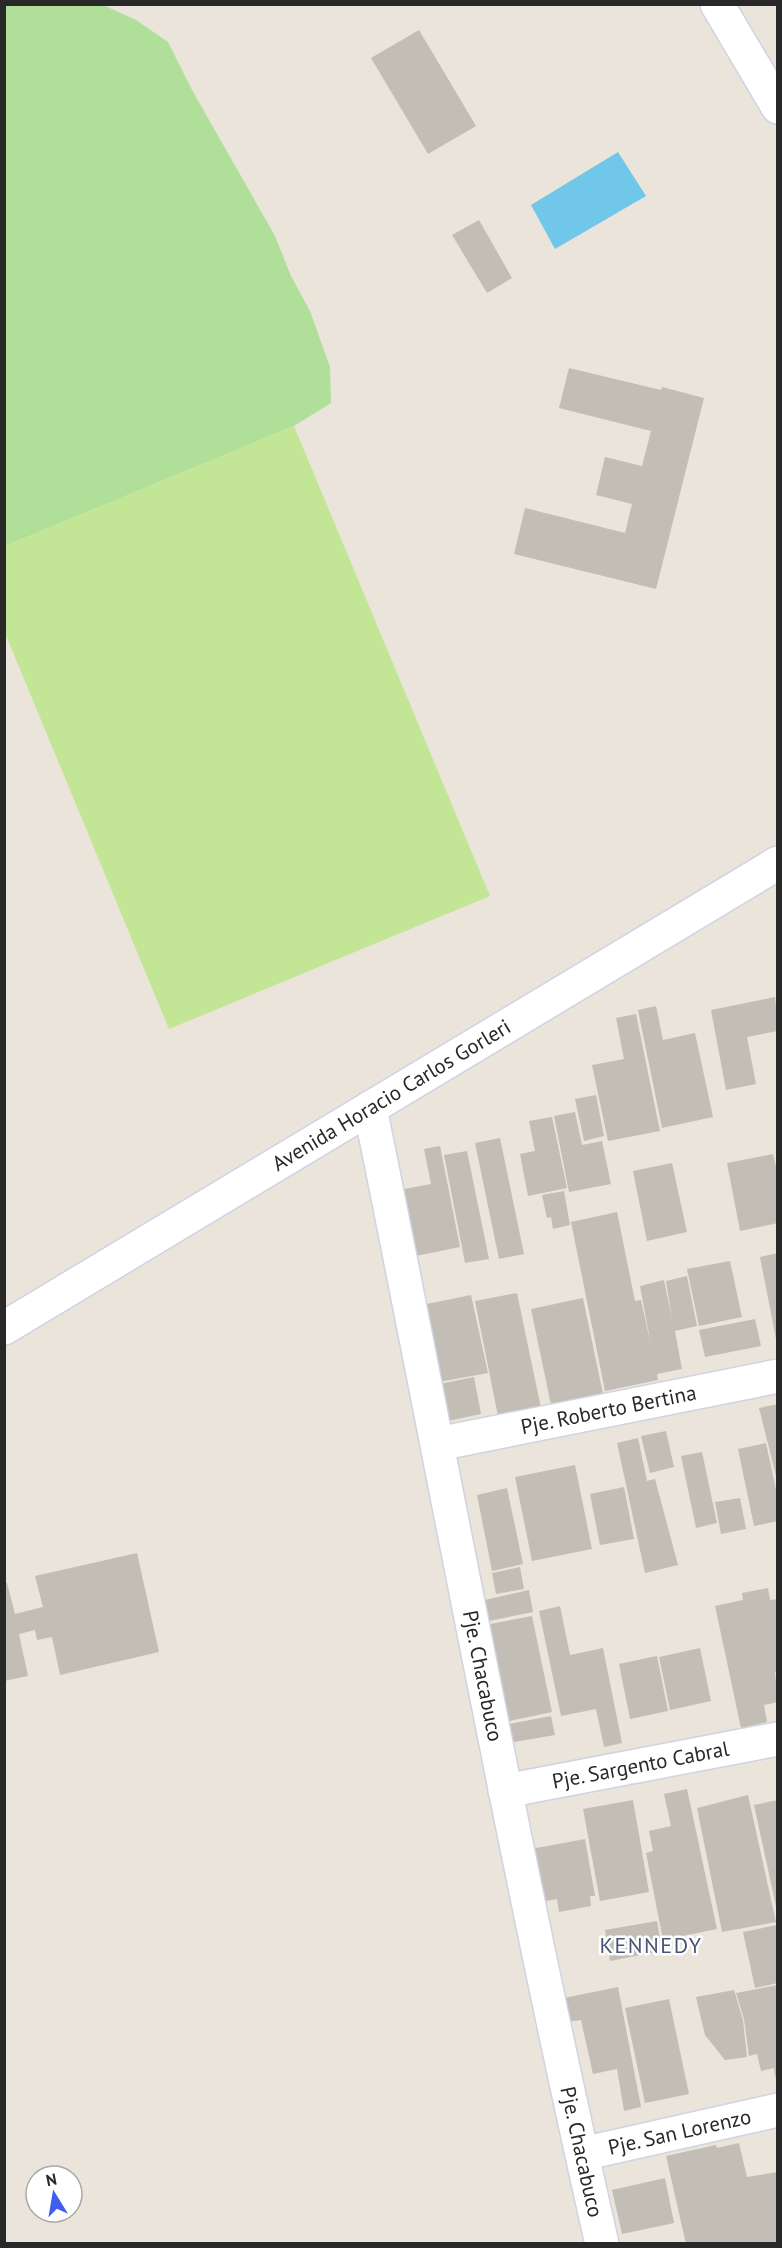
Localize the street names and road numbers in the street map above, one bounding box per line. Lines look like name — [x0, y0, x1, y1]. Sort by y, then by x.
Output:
street label: Avenida Horacio Carlos Gorleri — [267, 1013, 515, 1177]
street label: Pje. Roberto Bertina — [518, 1379, 699, 1440]
street label: Pje. Chacabuco — [457, 1608, 509, 1744]
street label: Pje. Sargento Cabral — [550, 1735, 731, 1795]
street label: Pje. Chacabuco — [554, 2084, 609, 2220]
street label: Pje. San Lorenzo — [605, 2102, 754, 2161]

